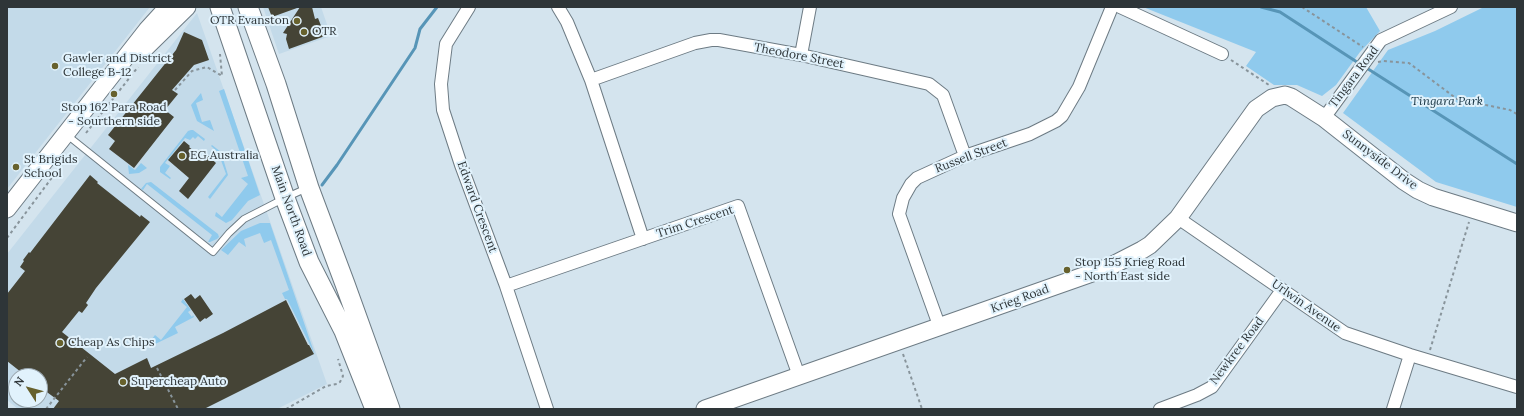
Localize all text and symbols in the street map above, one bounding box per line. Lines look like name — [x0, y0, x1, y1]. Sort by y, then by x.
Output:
place label: OTR Evanston — [210, 14, 289, 28]
marker: OTR Evanston — [292, 16, 302, 26]
place label: OTR — [312, 25, 337, 39]
marker: OTR — [299, 27, 309, 37]
street label: Theodore Street — [753, 40, 845, 72]
street label: Tingara Road — [1326, 43, 1382, 111]
place label: Gawler and District College B-12 — [63, 52, 172, 80]
marker: Gawler and District College B-12 — [50, 61, 60, 71]
marker: Stop 162 Para Road - Sourthern side — [109, 89, 119, 99]
park label: Tingara Park — [1411, 95, 1483, 109]
place label: Stop 162 Para Road - Sourthern side — [61, 101, 167, 129]
street label: Sunnyside Drive — [1340, 127, 1420, 193]
street label: Russell Street — [933, 136, 1009, 176]
place label: EG Australia — [190, 149, 259, 163]
marker: EG Australia — [177, 151, 187, 161]
place label: St Brigids School — [24, 153, 78, 181]
street label: Edward Crescent — [454, 159, 500, 255]
marker: St Brigids School — [11, 162, 21, 172]
street label: Main North Road — [268, 164, 314, 258]
street label: Trim Crescent — [655, 203, 735, 241]
place label: Stop 155 Krieg Road - North East side — [1075, 256, 1185, 284]
marker: Stop 155 Krieg Road - North East side — [1062, 265, 1072, 275]
street label: Urlwin Avenue — [1268, 277, 1344, 335]
street label: Krieg Road — [989, 282, 1051, 316]
street label: Newkree Road — [1207, 314, 1267, 388]
place label: Cheap As Chips — [68, 336, 154, 350]
marker: Cheap As Chips — [55, 338, 65, 348]
north arrow — [8, 368, 48, 408]
text: N — [11, 374, 27, 389]
place label: Supercheap Auto — [131, 375, 227, 389]
marker: Supercheap Auto — [118, 377, 128, 387]

